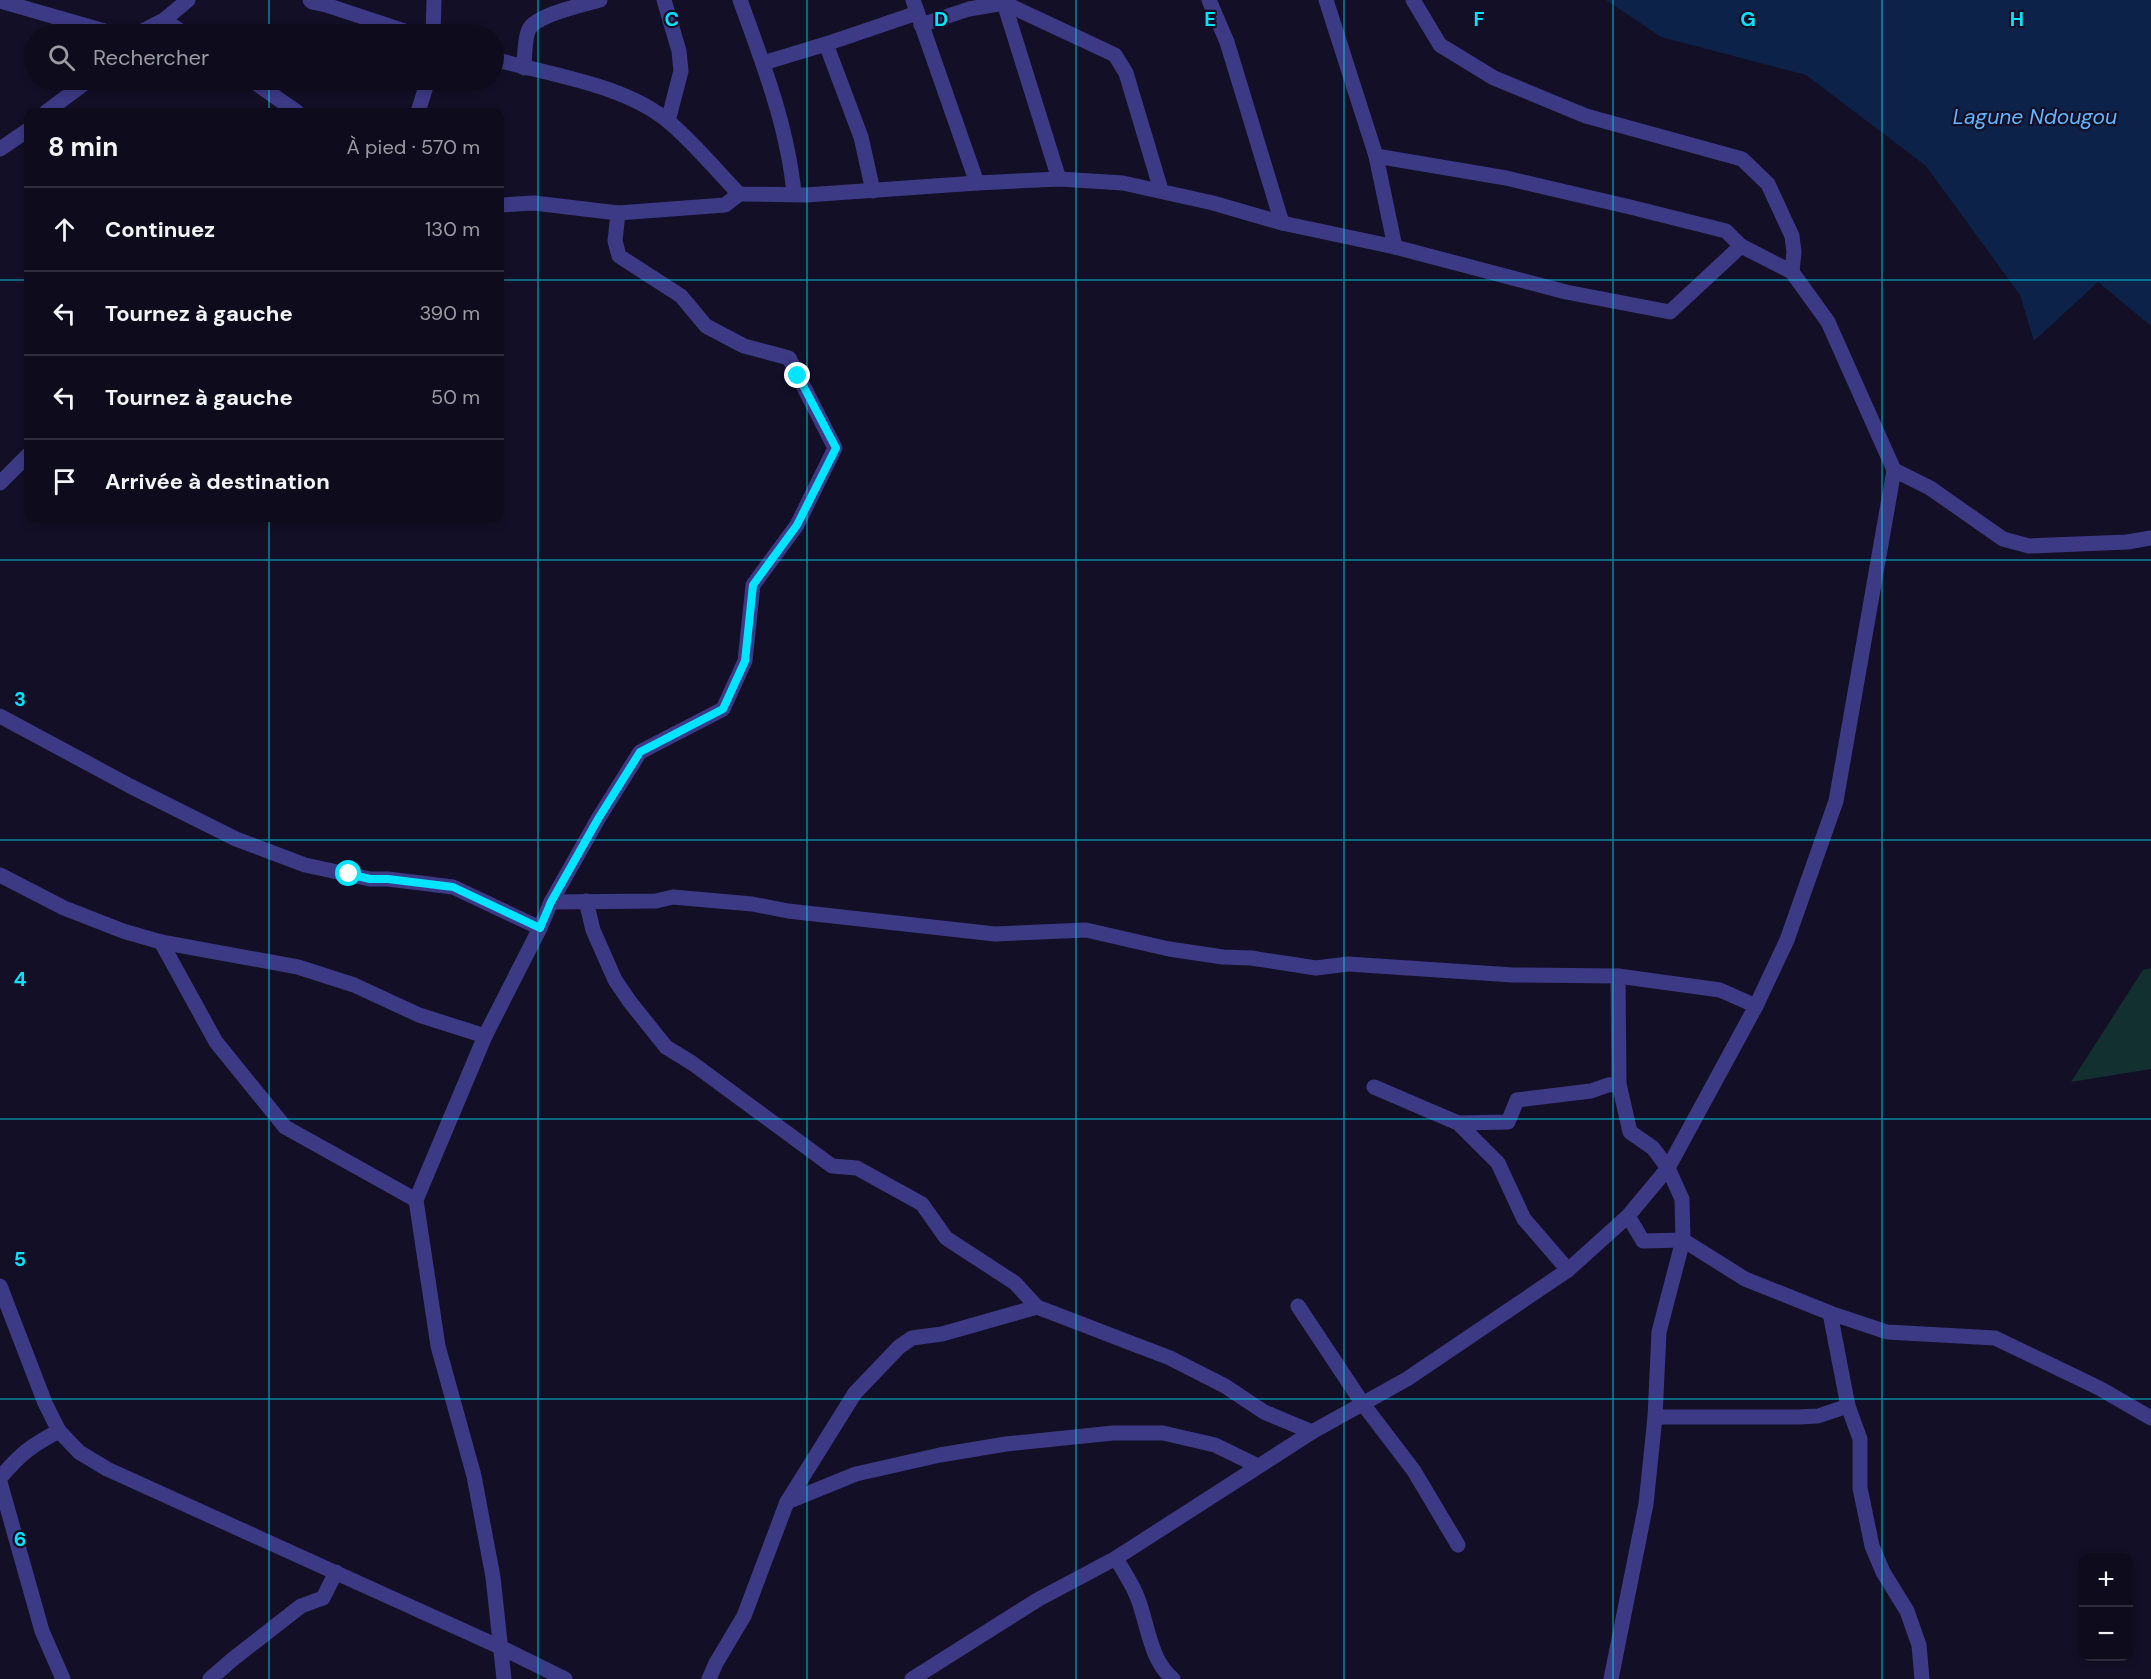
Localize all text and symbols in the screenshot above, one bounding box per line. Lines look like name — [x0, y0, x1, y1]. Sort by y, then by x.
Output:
text: C — [665, 6, 679, 32]
text: D — [934, 6, 948, 32]
text: E — [1204, 6, 1216, 32]
text: F — [1473, 6, 1485, 32]
text: G — [1740, 6, 1756, 32]
text: H — [2010, 6, 2024, 32]
search box — [24, 24, 504, 90]
icon: search — [45, 41, 78, 74]
text: Rechercher — [93, 43, 209, 72]
water label: Lagune Ndougou — [1953, 103, 2117, 131]
text: 8 min — [48, 130, 118, 164]
text: À pied · 570 m — [347, 134, 480, 160]
icon: ahead — [48, 213, 81, 246]
text: Continuez — [105, 215, 215, 244]
text: 130 m — [425, 216, 480, 242]
icon: left — [48, 297, 81, 330]
text: Tournez à gauche — [105, 299, 293, 328]
text: 390 m — [419, 300, 480, 326]
route end — [784, 362, 810, 388]
icon: left — [48, 381, 81, 414]
text: Tournez à gauche — [105, 383, 293, 412]
text: 50 m — [431, 384, 480, 410]
icon: arrive — [48, 465, 81, 498]
text: Arrivée à destination — [105, 467, 330, 496]
text: 3 — [14, 686, 26, 712]
route start — [335, 860, 361, 886]
text: 4 — [14, 966, 27, 992]
text: 5 — [14, 1246, 26, 1272]
text: 6 — [14, 1526, 26, 1552]
map controls — [2079, 1553, 2133, 1661]
button: + — [2079, 1553, 2133, 1607]
button: − — [2079, 1607, 2133, 1661]

